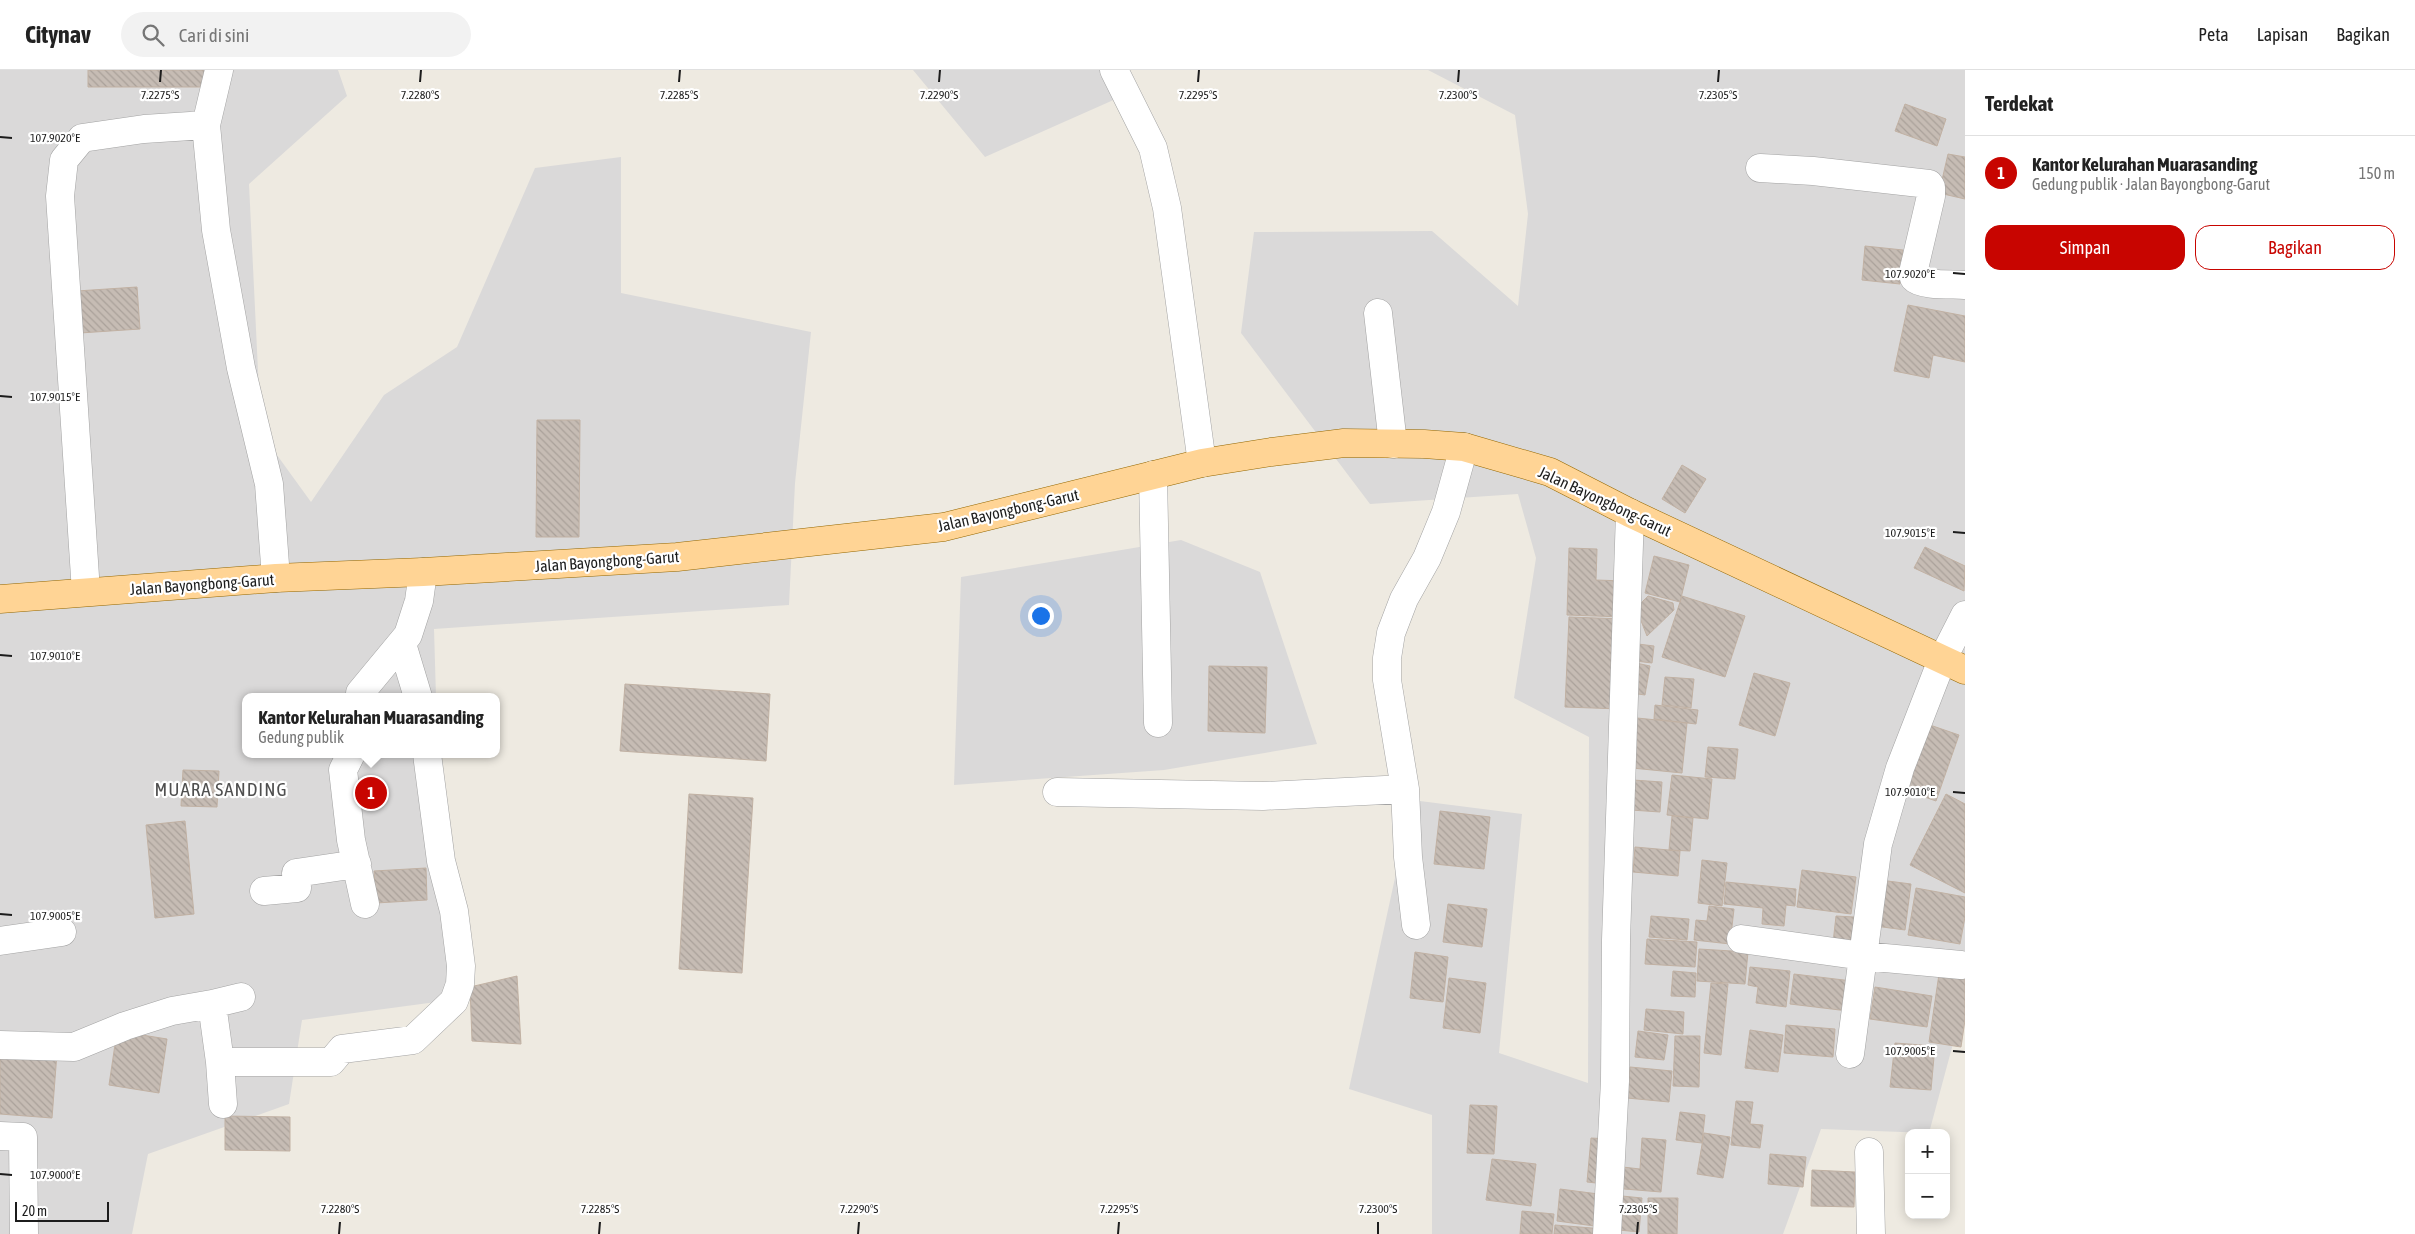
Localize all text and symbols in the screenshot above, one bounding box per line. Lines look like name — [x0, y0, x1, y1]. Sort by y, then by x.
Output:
search box — [121, 12, 471, 57]
text: Citynav — [25, 21, 91, 48]
icon: search — [139, 21, 167, 49]
text: Cari di sini — [179, 24, 249, 46]
text: Peta — [2198, 24, 2229, 45]
text: Lapisan — [2257, 24, 2308, 45]
text: Bagikan — [2336, 24, 2390, 45]
text: 7.2275°S — [141, 88, 179, 102]
text: 7.2280°S — [401, 88, 439, 102]
text: 7.2285°S — [660, 88, 698, 102]
text: 7.2290°S — [920, 88, 958, 102]
text: 7.2295°S — [1179, 88, 1217, 102]
text: 7.2300°S — [1439, 88, 1477, 102]
text: 7.2305°S — [1699, 88, 1737, 102]
text: Terdekat — [1985, 91, 2053, 115]
text: 107.9020°E — [30, 131, 80, 145]
text: Kantor Kelurahan Muarasanding — [2032, 153, 2257, 175]
text: 1 — [1997, 164, 2005, 182]
text: 150 m — [2359, 164, 2395, 182]
text: Gedung publik · Jalan Bayongbong-Garut — [2032, 175, 2270, 193]
button: Simpan — [1985, 225, 2185, 270]
button: Bagikan — [2195, 225, 2395, 270]
text: 107.9020°E — [1885, 267, 1935, 281]
text: 107.9015°E — [30, 390, 80, 404]
street label: Jalan Bayongbong-Garut — [1535, 462, 1675, 541]
street label: Jalan Bayongbong-Garut — [936, 485, 1081, 536]
text: 107.9015°E — [1885, 526, 1935, 540]
street label: Jalan Bayongbong-Garut — [534, 547, 680, 576]
street label: Jalan Bayongbong-Garut — [129, 570, 275, 599]
your location — [1028, 603, 1054, 629]
text: 107.9010°E — [30, 649, 80, 663]
popup — [242, 693, 500, 758]
text: Kantor Kelurahan Muarasanding — [258, 706, 484, 728]
text: Gedung publik — [258, 728, 344, 746]
pin: 1 — [355, 774, 387, 812]
district label: MUARA SANDING — [155, 778, 287, 800]
text: 107.9010°E — [1885, 785, 1935, 799]
text: 107.9005°E — [30, 909, 80, 923]
text: 107.9005°E — [1885, 1044, 1935, 1058]
map controls — [1905, 1129, 1950, 1219]
button: + — [1905, 1129, 1950, 1174]
text: 107.9000°E — [30, 1168, 80, 1182]
button: − — [1905, 1174, 1950, 1219]
scale bar — [15, 1199, 109, 1222]
text: 7.2280°S — [321, 1202, 359, 1216]
text: 7.2285°S — [581, 1202, 619, 1216]
text: 7.2290°S — [840, 1202, 878, 1216]
text: 7.2295°S — [1100, 1202, 1138, 1216]
text: 7.2300°S — [1359, 1202, 1397, 1216]
text: 7.2305°S — [1619, 1202, 1657, 1216]
text: 20 m — [22, 1203, 47, 1219]

